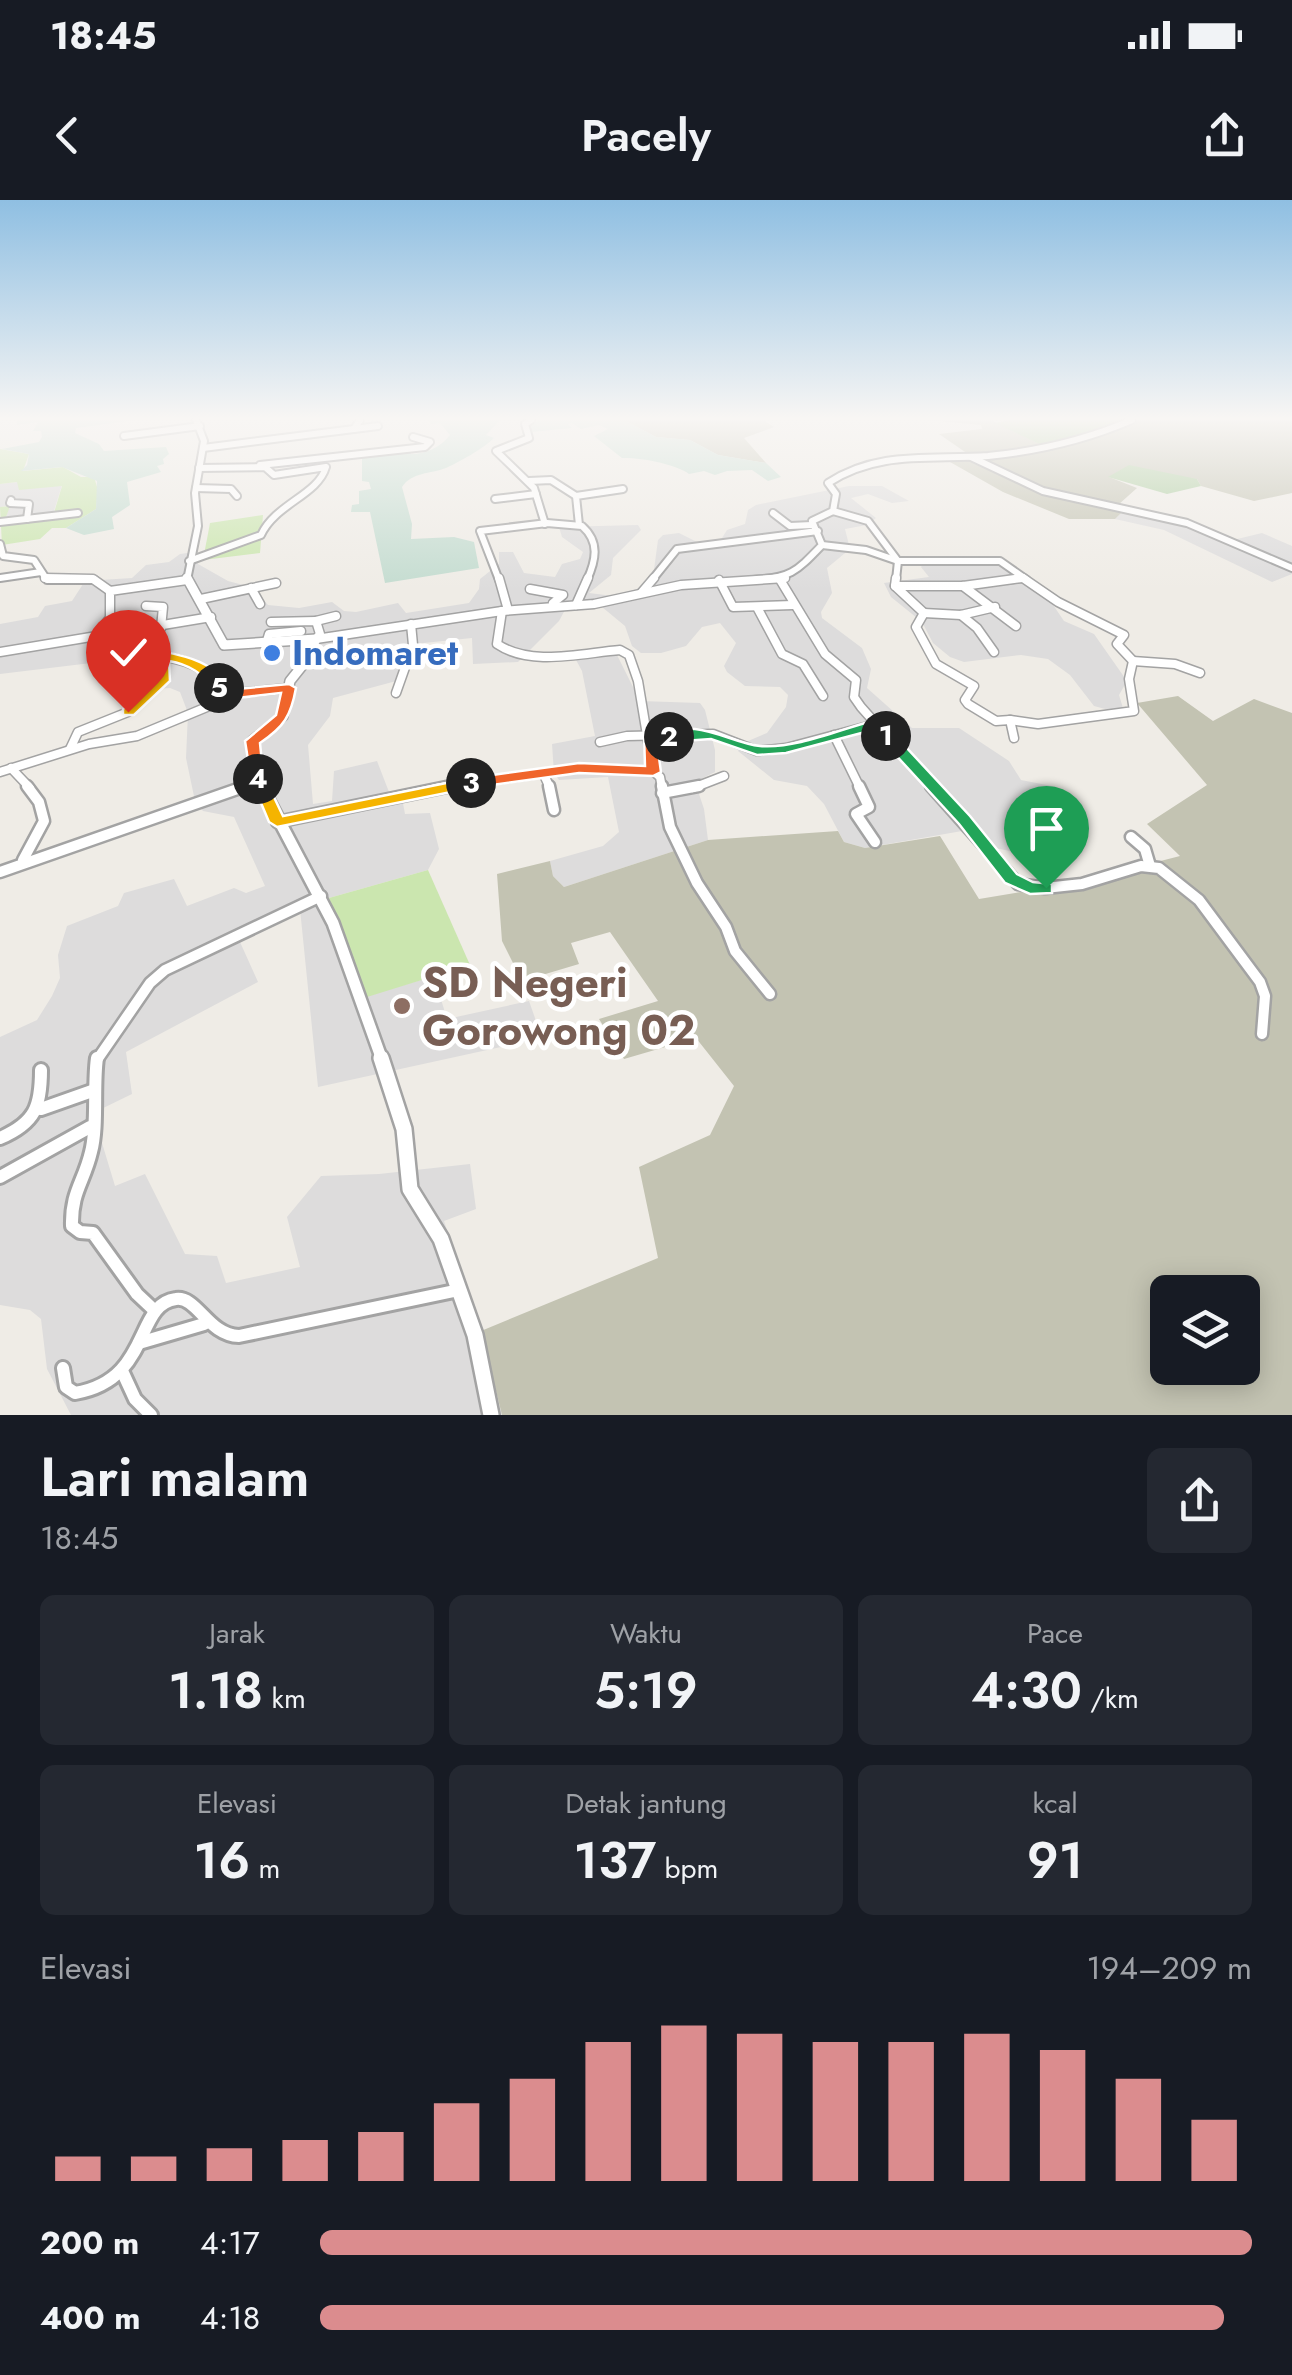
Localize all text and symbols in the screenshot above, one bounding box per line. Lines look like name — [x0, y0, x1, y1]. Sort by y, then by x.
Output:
text: 18:45 — [50, 8, 156, 63]
text: Pacely — [581, 103, 711, 168]
icon: back — [40, 108, 95, 163]
icon: share — [1197, 108, 1252, 163]
pin — [86, 610, 171, 713]
icon: check — [101, 625, 156, 680]
place label: Indomaret — [292, 628, 458, 678]
marker: Indomaret — [261, 642, 283, 664]
pin: 5 — [194, 663, 244, 713]
text: 5 — [210, 667, 228, 708]
pin: 1 — [861, 711, 911, 761]
pin: 2 — [644, 712, 694, 762]
text: 1 — [879, 715, 893, 756]
text: 2 — [660, 716, 678, 757]
pin: 4 — [233, 754, 283, 804]
text: 4 — [248, 758, 268, 799]
pin: 3 — [446, 758, 496, 808]
text: 3 — [462, 762, 480, 803]
pin — [1004, 786, 1089, 889]
icon: arrive — [1019, 801, 1074, 856]
place label: SD Negeri Gorowong 02 — [422, 952, 696, 1061]
marker: SD Negeri Gorowong 02 — [391, 995, 413, 1017]
map controls — [1150, 1275, 1260, 1385]
button: layers — [1150, 1275, 1260, 1385]
text: Lari malam — [40, 1437, 310, 1517]
button: share — [1147, 1448, 1252, 1553]
text: 18:45 — [40, 1515, 118, 1561]
text: Jarak — [209, 1613, 265, 1654]
text: Waktu — [610, 1613, 682, 1654]
text: Pace — [1027, 1613, 1083, 1654]
text: 1.18 — [168, 1654, 263, 1727]
text: 5:19 — [594, 1654, 698, 1727]
text: 4:30 — [971, 1654, 1082, 1727]
text: km — [263, 1678, 306, 1719]
text: /km — [1082, 1678, 1139, 1719]
text: Elevasi — [197, 1783, 277, 1824]
text: Detak jantung — [565, 1783, 727, 1824]
text: kcal — [1032, 1783, 1078, 1824]
text: 16 — [194, 1824, 250, 1897]
text: 137 — [574, 1824, 656, 1897]
text: 91 — [1027, 1824, 1083, 1897]
text: m — [250, 1848, 280, 1889]
text: bpm — [656, 1848, 718, 1889]
text: Elevasi — [40, 1945, 132, 1991]
text: 194–209 m — [1086, 1945, 1252, 1991]
text: 200 m — [40, 2220, 139, 2266]
text: 4:17 — [200, 2220, 259, 2266]
text: 400 m — [40, 2295, 141, 2341]
text: 4:18 — [200, 2295, 260, 2341]

